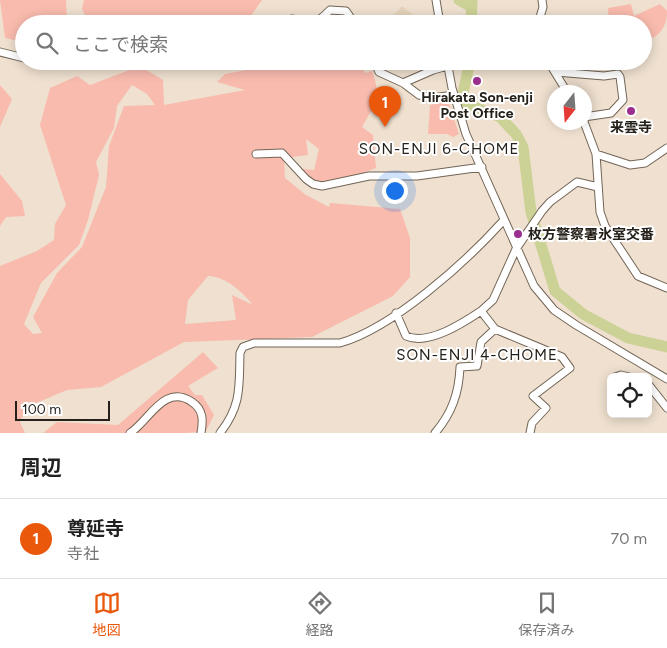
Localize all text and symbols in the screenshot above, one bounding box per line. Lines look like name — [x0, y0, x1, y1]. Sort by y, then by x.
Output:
search box — [15, 15, 652, 70]
icon: search — [33, 29, 61, 57]
text: ここで検索 — [73, 33, 168, 56]
marker: Hirakata Son-enji Post Office — [471, 75, 483, 87]
north arrow — [547, 85, 592, 130]
pin: 1 — [369, 86, 401, 127]
place label: Hirakata Son-enji Post Office — [421, 89, 533, 122]
marker: 来雲寺 — [625, 105, 637, 117]
place label: 来雲寺 — [610, 119, 652, 136]
district label: SON-ENJI 6-CHOME — [359, 140, 519, 158]
your location — [382, 178, 408, 204]
place label: 枚方警察署氷室交番 — [528, 226, 654, 243]
marker: 枚方警察署氷室交番 — [512, 228, 524, 240]
district label: SON-ENJI 4-CHOME — [396, 346, 558, 364]
map controls — [607, 373, 652, 418]
button: locate — [607, 373, 652, 418]
scale bar — [15, 398, 110, 421]
text: 100 m — [22, 401, 61, 418]
text: 周辺 — [20, 455, 62, 480]
text: 尊延寺 — [67, 517, 124, 540]
text: 1 — [33, 529, 39, 548]
text: 70 m — [611, 529, 647, 548]
text: 寺社 — [67, 544, 99, 563]
tab: 地図 — [93, 589, 121, 639]
tab: 経路 — [306, 589, 334, 639]
tab: 保存済み — [519, 589, 575, 639]

